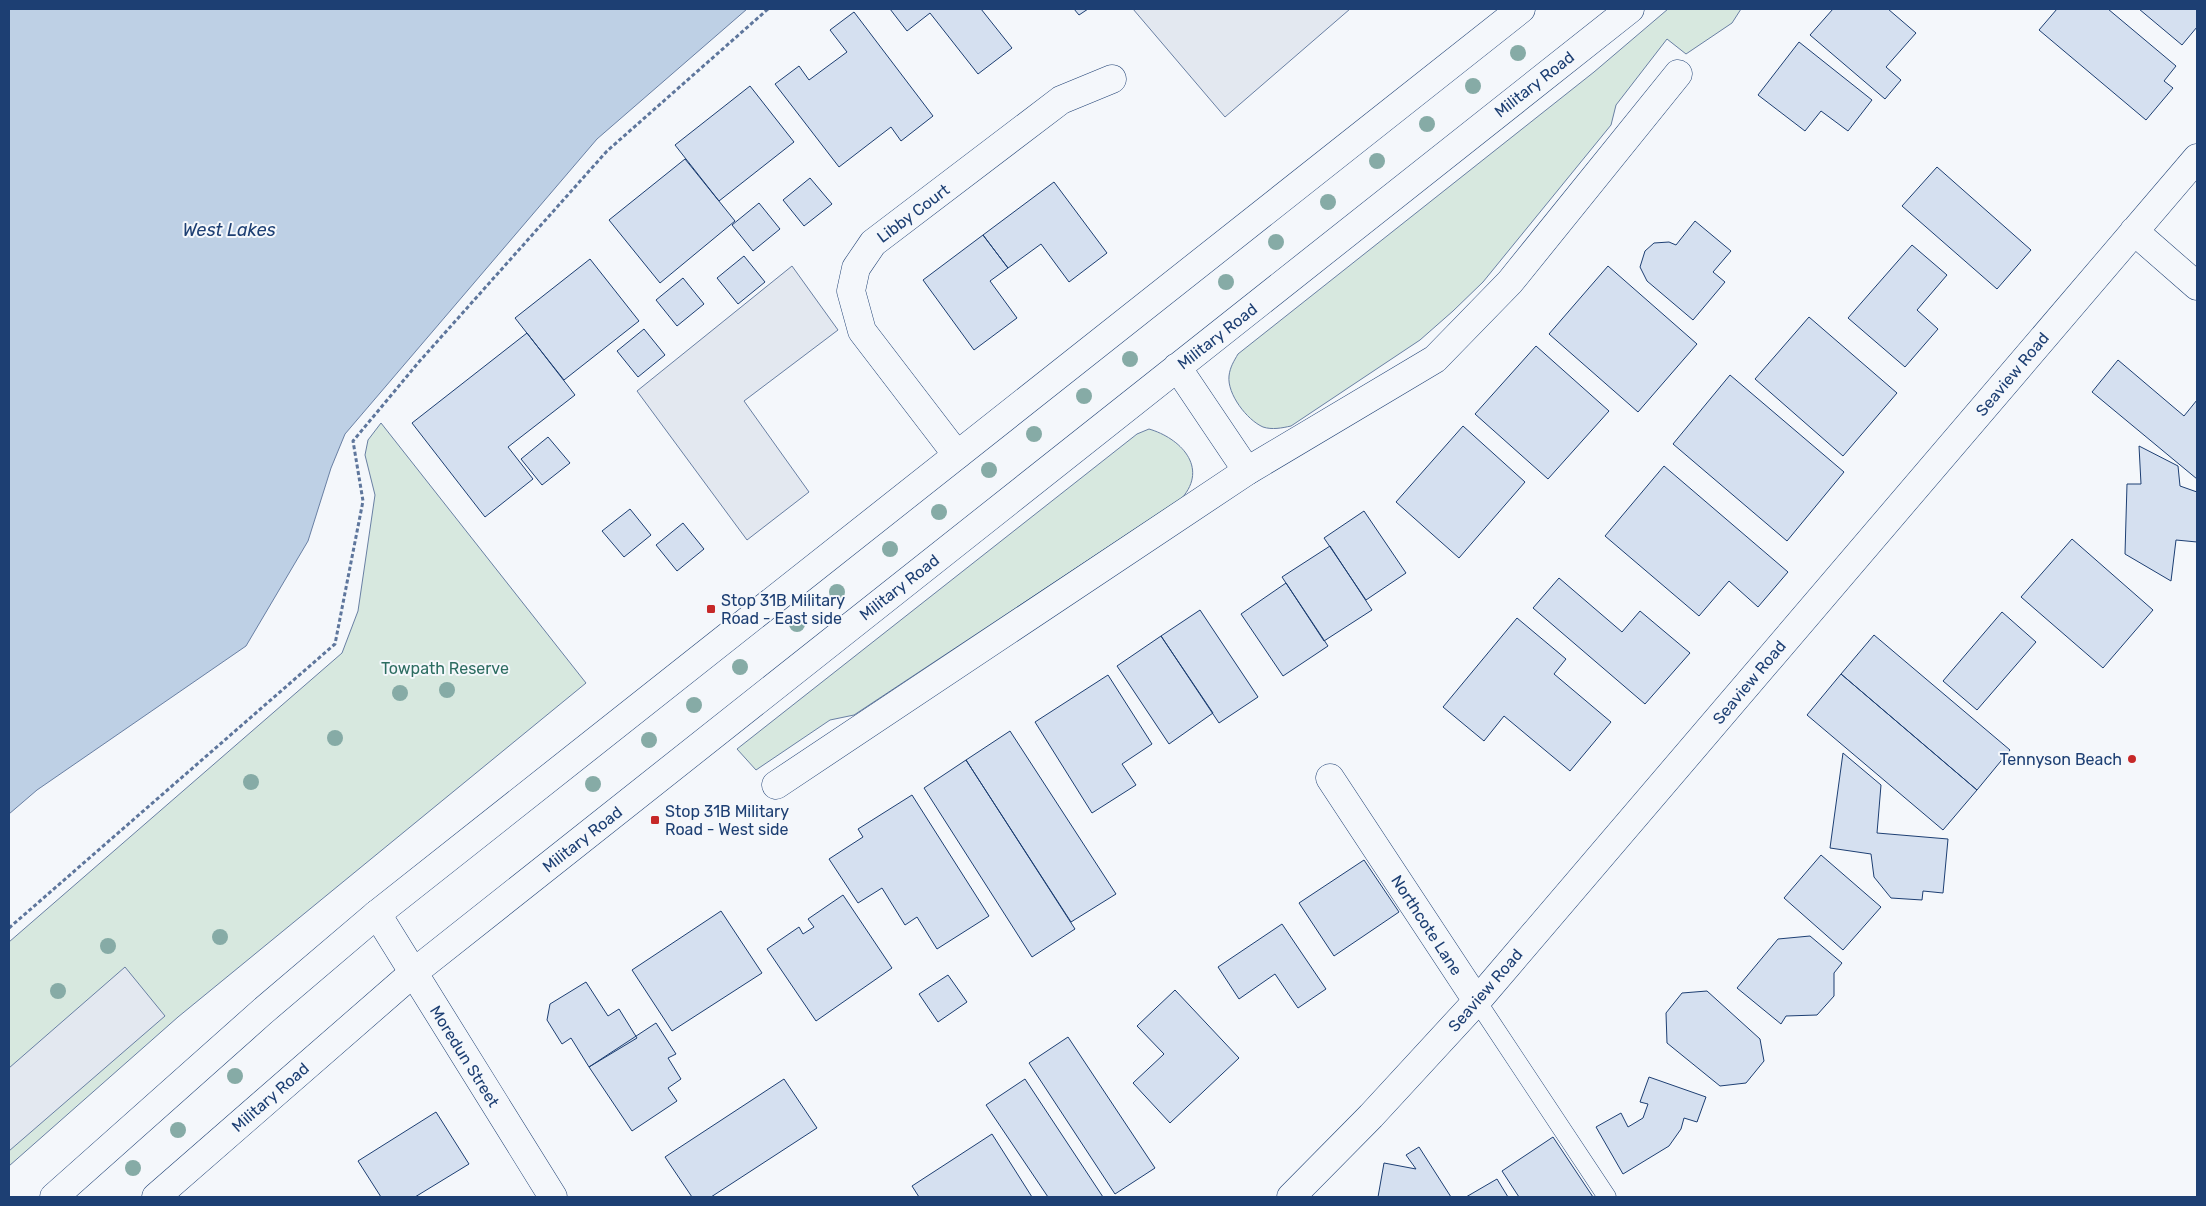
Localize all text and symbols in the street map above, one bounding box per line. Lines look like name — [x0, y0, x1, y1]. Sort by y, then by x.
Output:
street label: Military Road — [1491, 47, 1578, 121]
street label: Libby Court — [873, 180, 953, 247]
water label: West Lakes — [182, 219, 276, 241]
street label: Military Road — [1174, 299, 1261, 373]
street label: Seaview Road — [1972, 329, 2053, 420]
street label: Military Road — [856, 550, 943, 624]
place label: Stop 31B Military Road - East side — [721, 591, 845, 628]
marker: Stop 31B Military Road - East side — [705, 603, 717, 615]
street label: Seaview Road — [1709, 637, 1790, 728]
park label: Towpath Reserve — [381, 659, 509, 678]
place label: Tennyson Beach — [2000, 750, 2122, 769]
marker: Tennyson Beach — [2126, 753, 2138, 765]
street label: Military Road — [539, 802, 626, 876]
place label: Stop 31B Military Road - West side — [665, 802, 789, 839]
marker: Stop 31B Military Road - West side — [649, 814, 661, 826]
street label: Northcote Lane — [1387, 871, 1466, 979]
street label: Seaview Road — [1444, 945, 1526, 1036]
street label: Moredun Street — [426, 1002, 503, 1110]
street label: Military Road — [228, 1059, 313, 1136]

